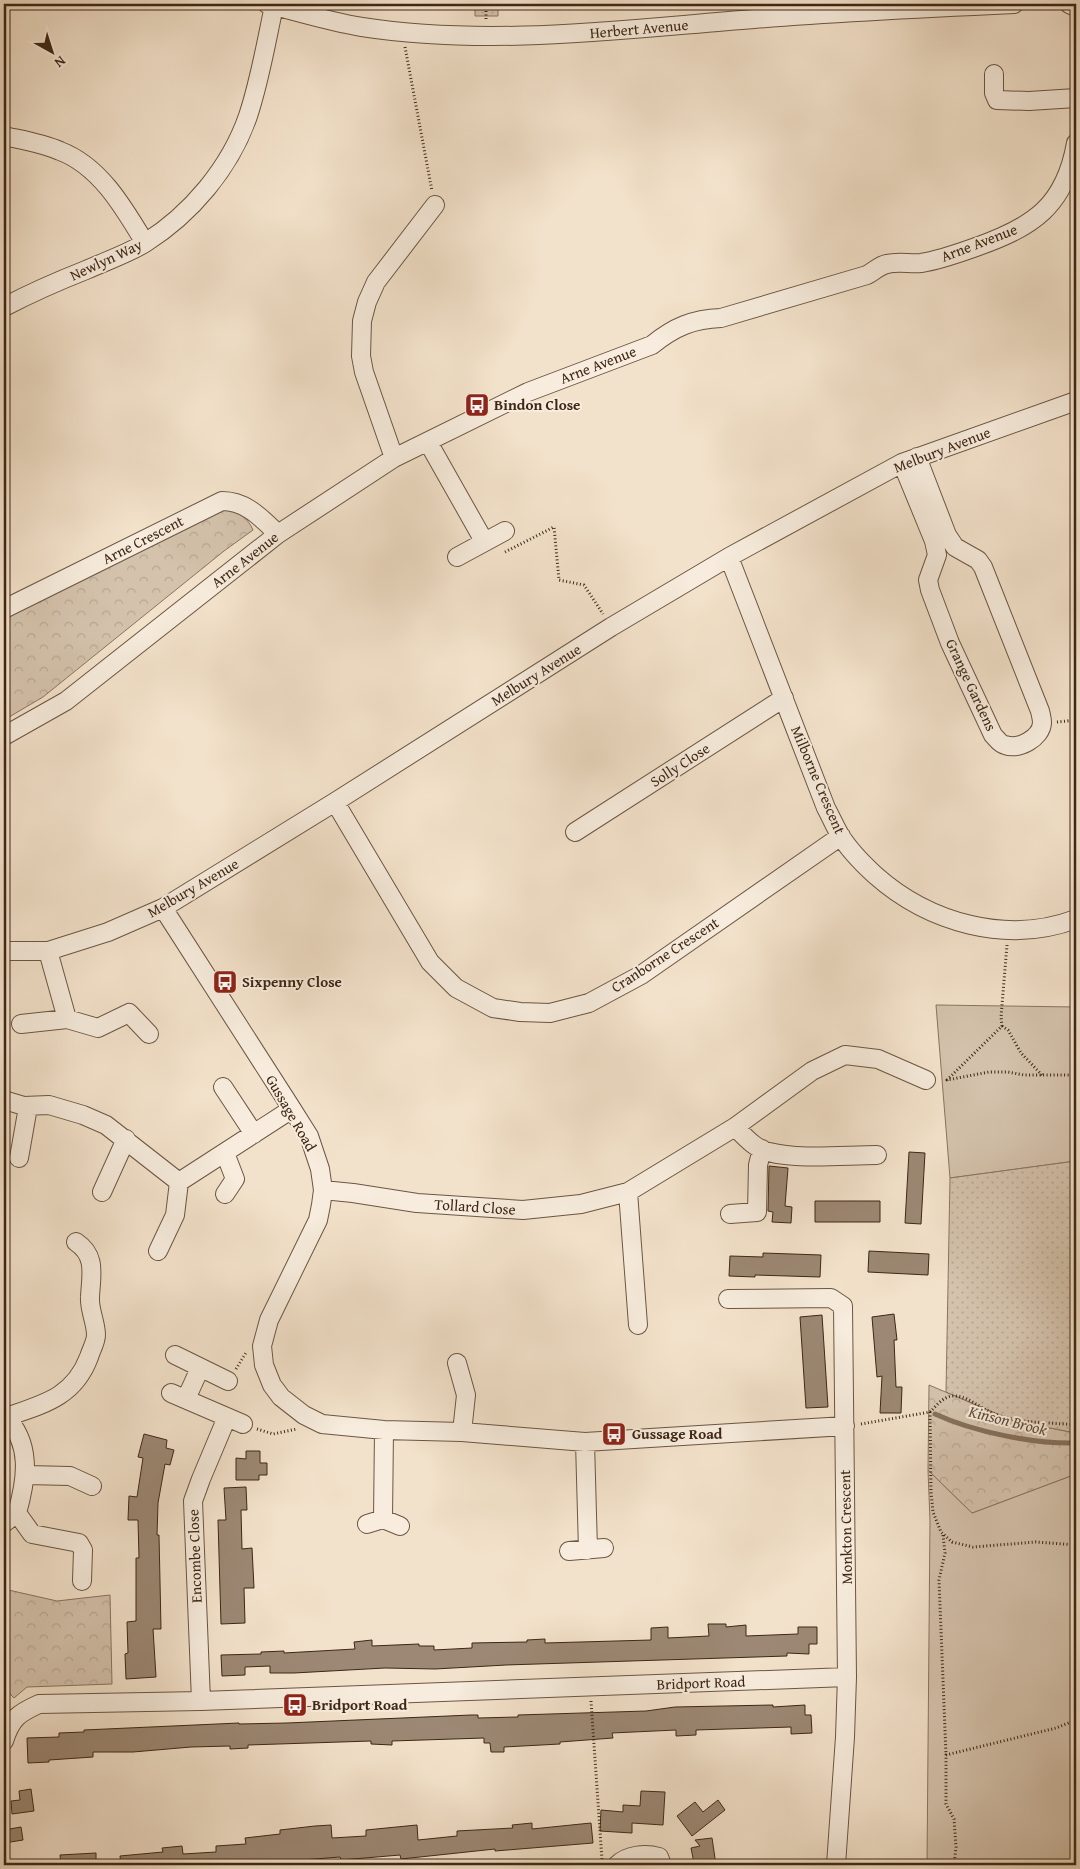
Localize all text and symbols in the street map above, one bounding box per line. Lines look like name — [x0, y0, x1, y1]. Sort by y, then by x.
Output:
street label: Herbert Avenue — [589, 14, 689, 43]
north arrow — [28, 28, 78, 78]
text: N — [50, 51, 70, 73]
street label: Arne Avenue — [938, 218, 1020, 267]
street label: Newlyn Way — [66, 233, 146, 285]
street label: Arne Avenue — [557, 340, 639, 389]
bus stop icon: Bindon Close — [464, 392, 490, 418]
place label: Bindon Close — [494, 394, 580, 415]
street label: Melbury Avenue — [890, 421, 993, 478]
street label: Arne Crescent — [99, 510, 188, 569]
street label: Arne Avenue — [207, 527, 283, 593]
street label: Grange Gardens — [941, 635, 1002, 734]
street label: Melbury Avenue — [487, 639, 585, 711]
street label: Milborne Crescent — [786, 722, 851, 838]
street label: Solly Close — [646, 737, 714, 792]
street label: Melbury Avenue — [143, 853, 242, 922]
street label: Cranborne Crescent — [607, 911, 723, 997]
bus stop icon: Sixpenny Close — [212, 969, 238, 995]
place label: Sixpenny Close — [242, 971, 342, 992]
street label: Gussage Road — [261, 1071, 322, 1155]
street label: Tollard Close — [434, 1193, 516, 1220]
water label: Kinson Brook — [965, 1398, 1050, 1441]
bus stop icon: Gussage Road — [601, 1421, 627, 1447]
place label: Gussage Road — [632, 1423, 723, 1444]
street label: Monkton Crescent — [834, 1469, 857, 1585]
street label: Encombe Close — [182, 1509, 207, 1603]
street label: Bridport Road — [656, 1670, 746, 1695]
bus stop icon: Bridport Road — [282, 1692, 308, 1718]
place label: Bridport Road — [312, 1694, 408, 1715]

